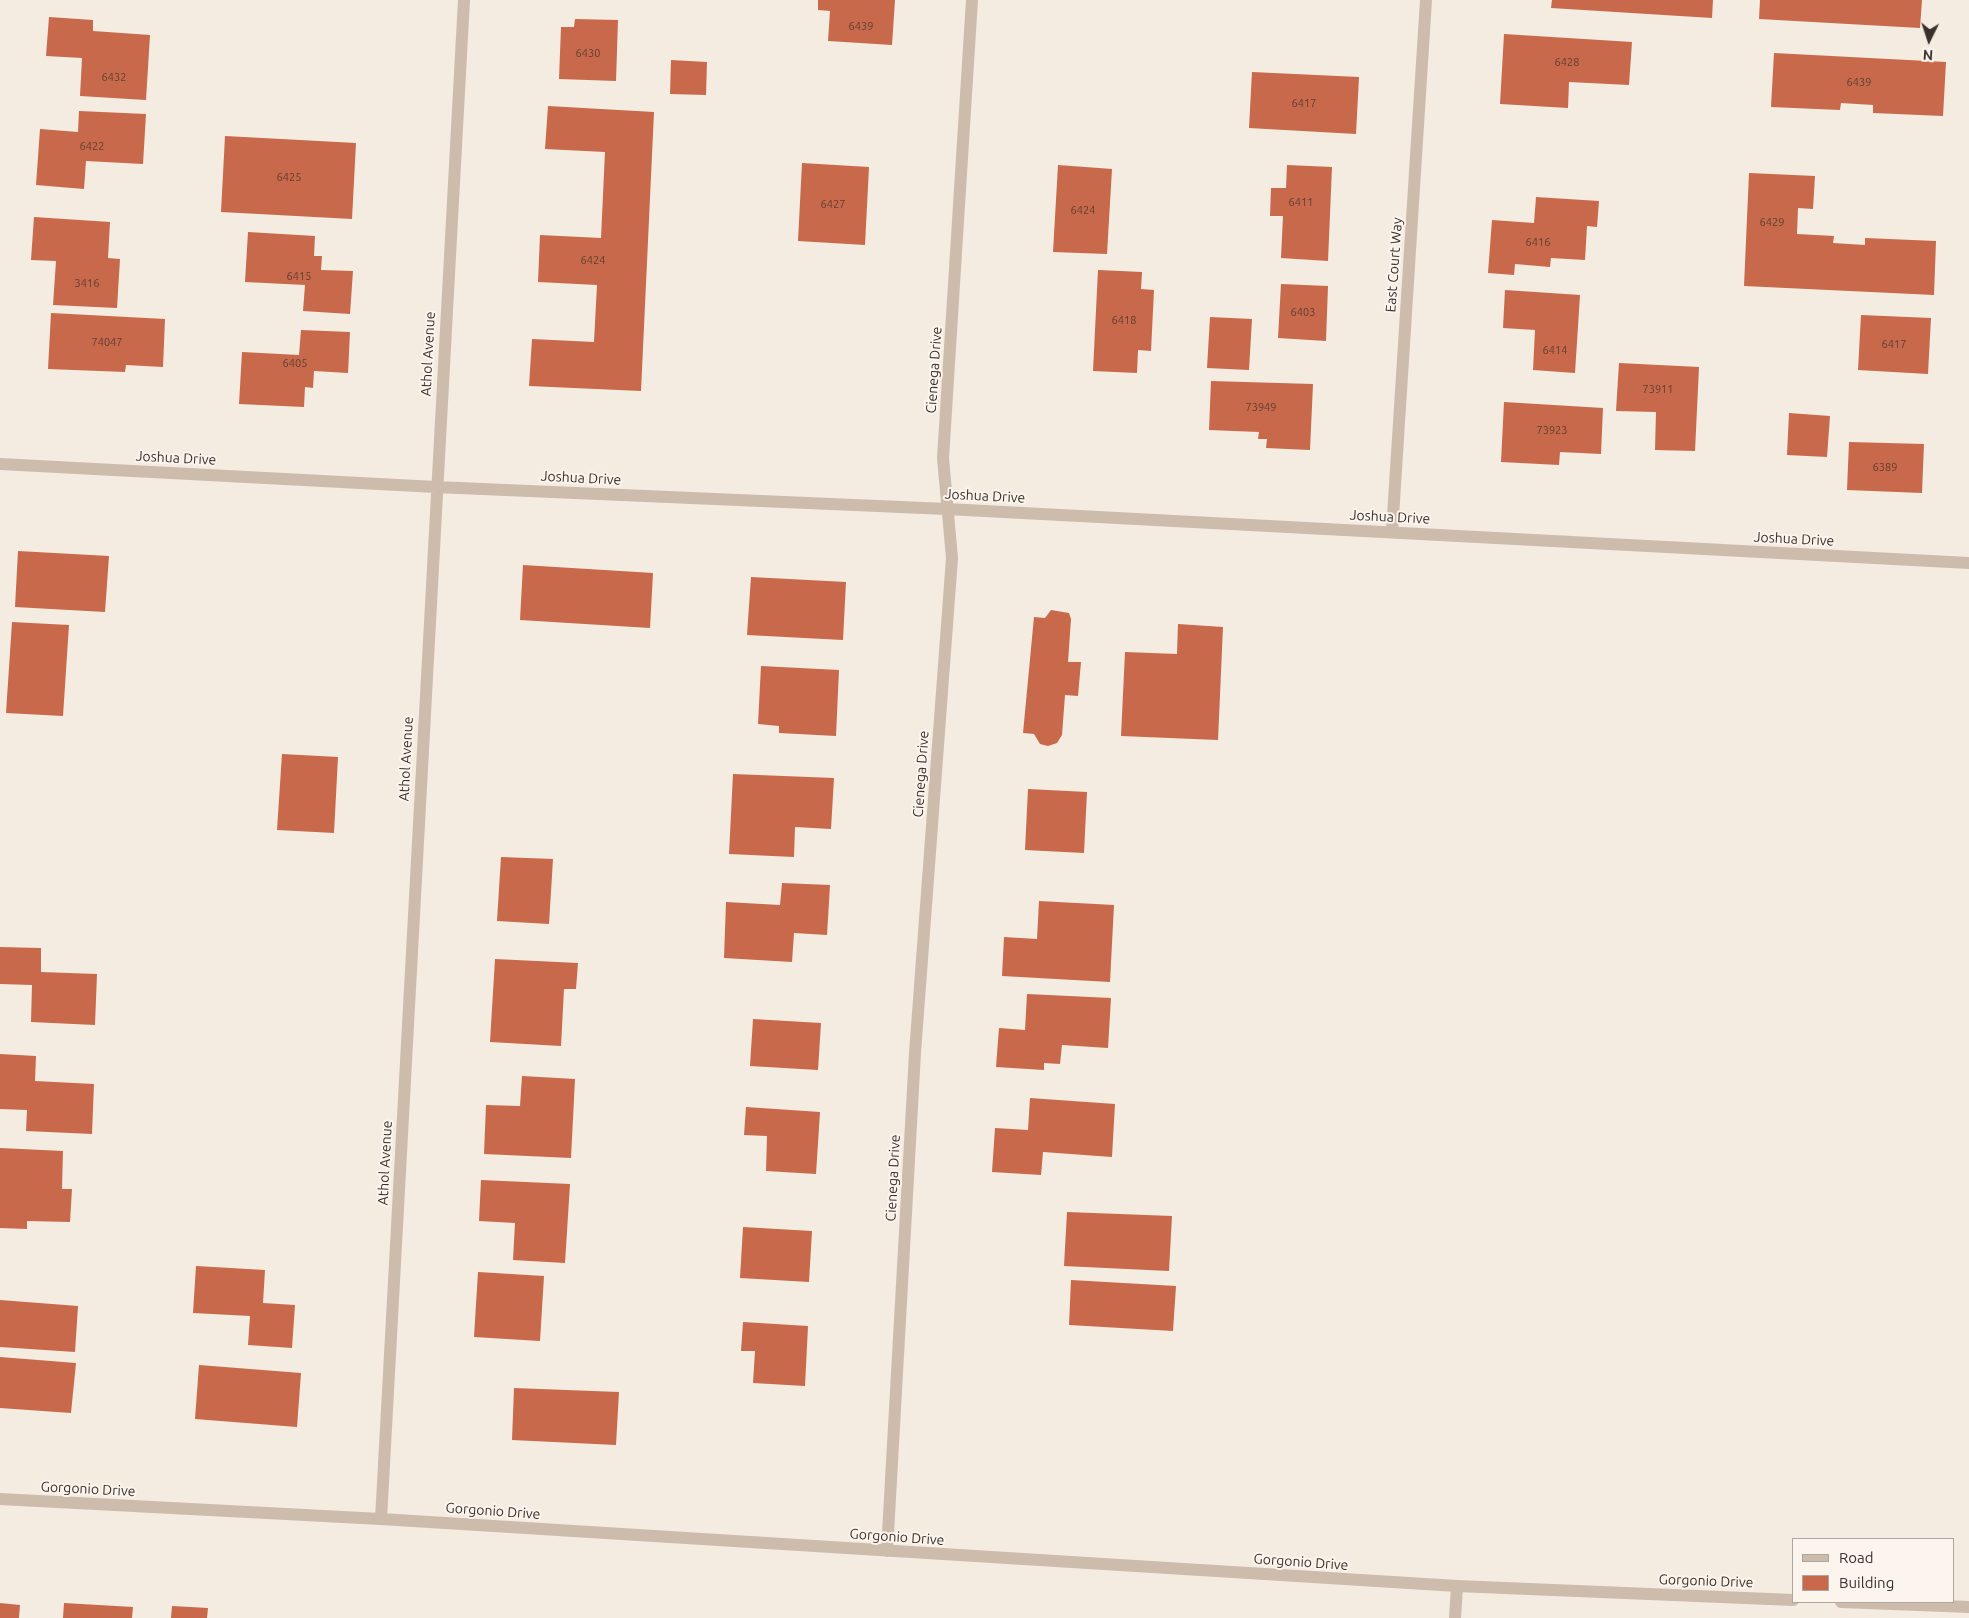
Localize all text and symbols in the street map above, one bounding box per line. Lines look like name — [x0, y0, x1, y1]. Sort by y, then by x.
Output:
north arrow — [1904, 15, 1954, 65]
house number: 6439 — [849, 19, 873, 33]
house number: 6430 — [576, 46, 600, 60]
text: N — [1922, 47, 1934, 63]
house number: 6428 — [1555, 55, 1579, 69]
house number: 6432 — [102, 70, 126, 84]
house number: 6439 — [1847, 75, 1871, 89]
house number: 6417 — [1292, 96, 1316, 110]
house number: 6422 — [80, 139, 104, 153]
house number: 6425 — [277, 170, 301, 184]
house number: 6411 — [1289, 195, 1313, 209]
house number: 6427 — [821, 197, 845, 211]
house number: 6424 — [1071, 203, 1095, 217]
house number: 6429 — [1760, 215, 1784, 229]
street label: East Court Way — [1382, 217, 1406, 313]
house number: 6416 — [1526, 235, 1550, 249]
house number: 6424 — [581, 253, 605, 267]
house number: 6415 — [287, 269, 311, 283]
house number: 3416 — [75, 276, 99, 290]
house number: 6403 — [1291, 305, 1315, 319]
street label: Athol Avenue — [417, 311, 439, 397]
house number: 6418 — [1112, 313, 1136, 327]
street label: Cienega Drive — [923, 326, 945, 414]
house number: 74047 — [91, 335, 123, 349]
house number: 6417 — [1882, 337, 1906, 351]
house number: 6414 — [1543, 343, 1567, 357]
house number: 6405 — [283, 356, 307, 370]
house number: 73911 — [1642, 382, 1674, 396]
house number: 73949 — [1245, 400, 1277, 414]
house number: 73923 — [1536, 423, 1568, 437]
street label: Joshua Drive — [135, 448, 217, 468]
house number: 6389 — [1873, 460, 1897, 474]
street label: Joshua Drive — [540, 468, 622, 488]
street label: Joshua Drive — [944, 486, 1026, 506]
street label: Joshua Drive — [1349, 507, 1431, 527]
street label: Joshua Drive — [1753, 529, 1835, 549]
street label: Athol Avenue — [395, 716, 417, 802]
street label: Cienega Drive — [910, 730, 932, 818]
street label: Athol Avenue — [374, 1120, 396, 1206]
street label: Cienega Drive — [882, 1134, 904, 1222]
street label: Gorgonio Drive — [40, 1478, 136, 1500]
street label: Gorgonio Drive — [445, 1499, 541, 1523]
street label: Gorgonio Drive — [849, 1525, 945, 1549]
legend — [1792, 1538, 1954, 1603]
text: Road — [1839, 1549, 1874, 1566]
street label: Gorgonio Drive — [1253, 1550, 1349, 1574]
street label: Gorgonio Drive — [1658, 1571, 1754, 1591]
text: Building — [1839, 1574, 1894, 1591]

